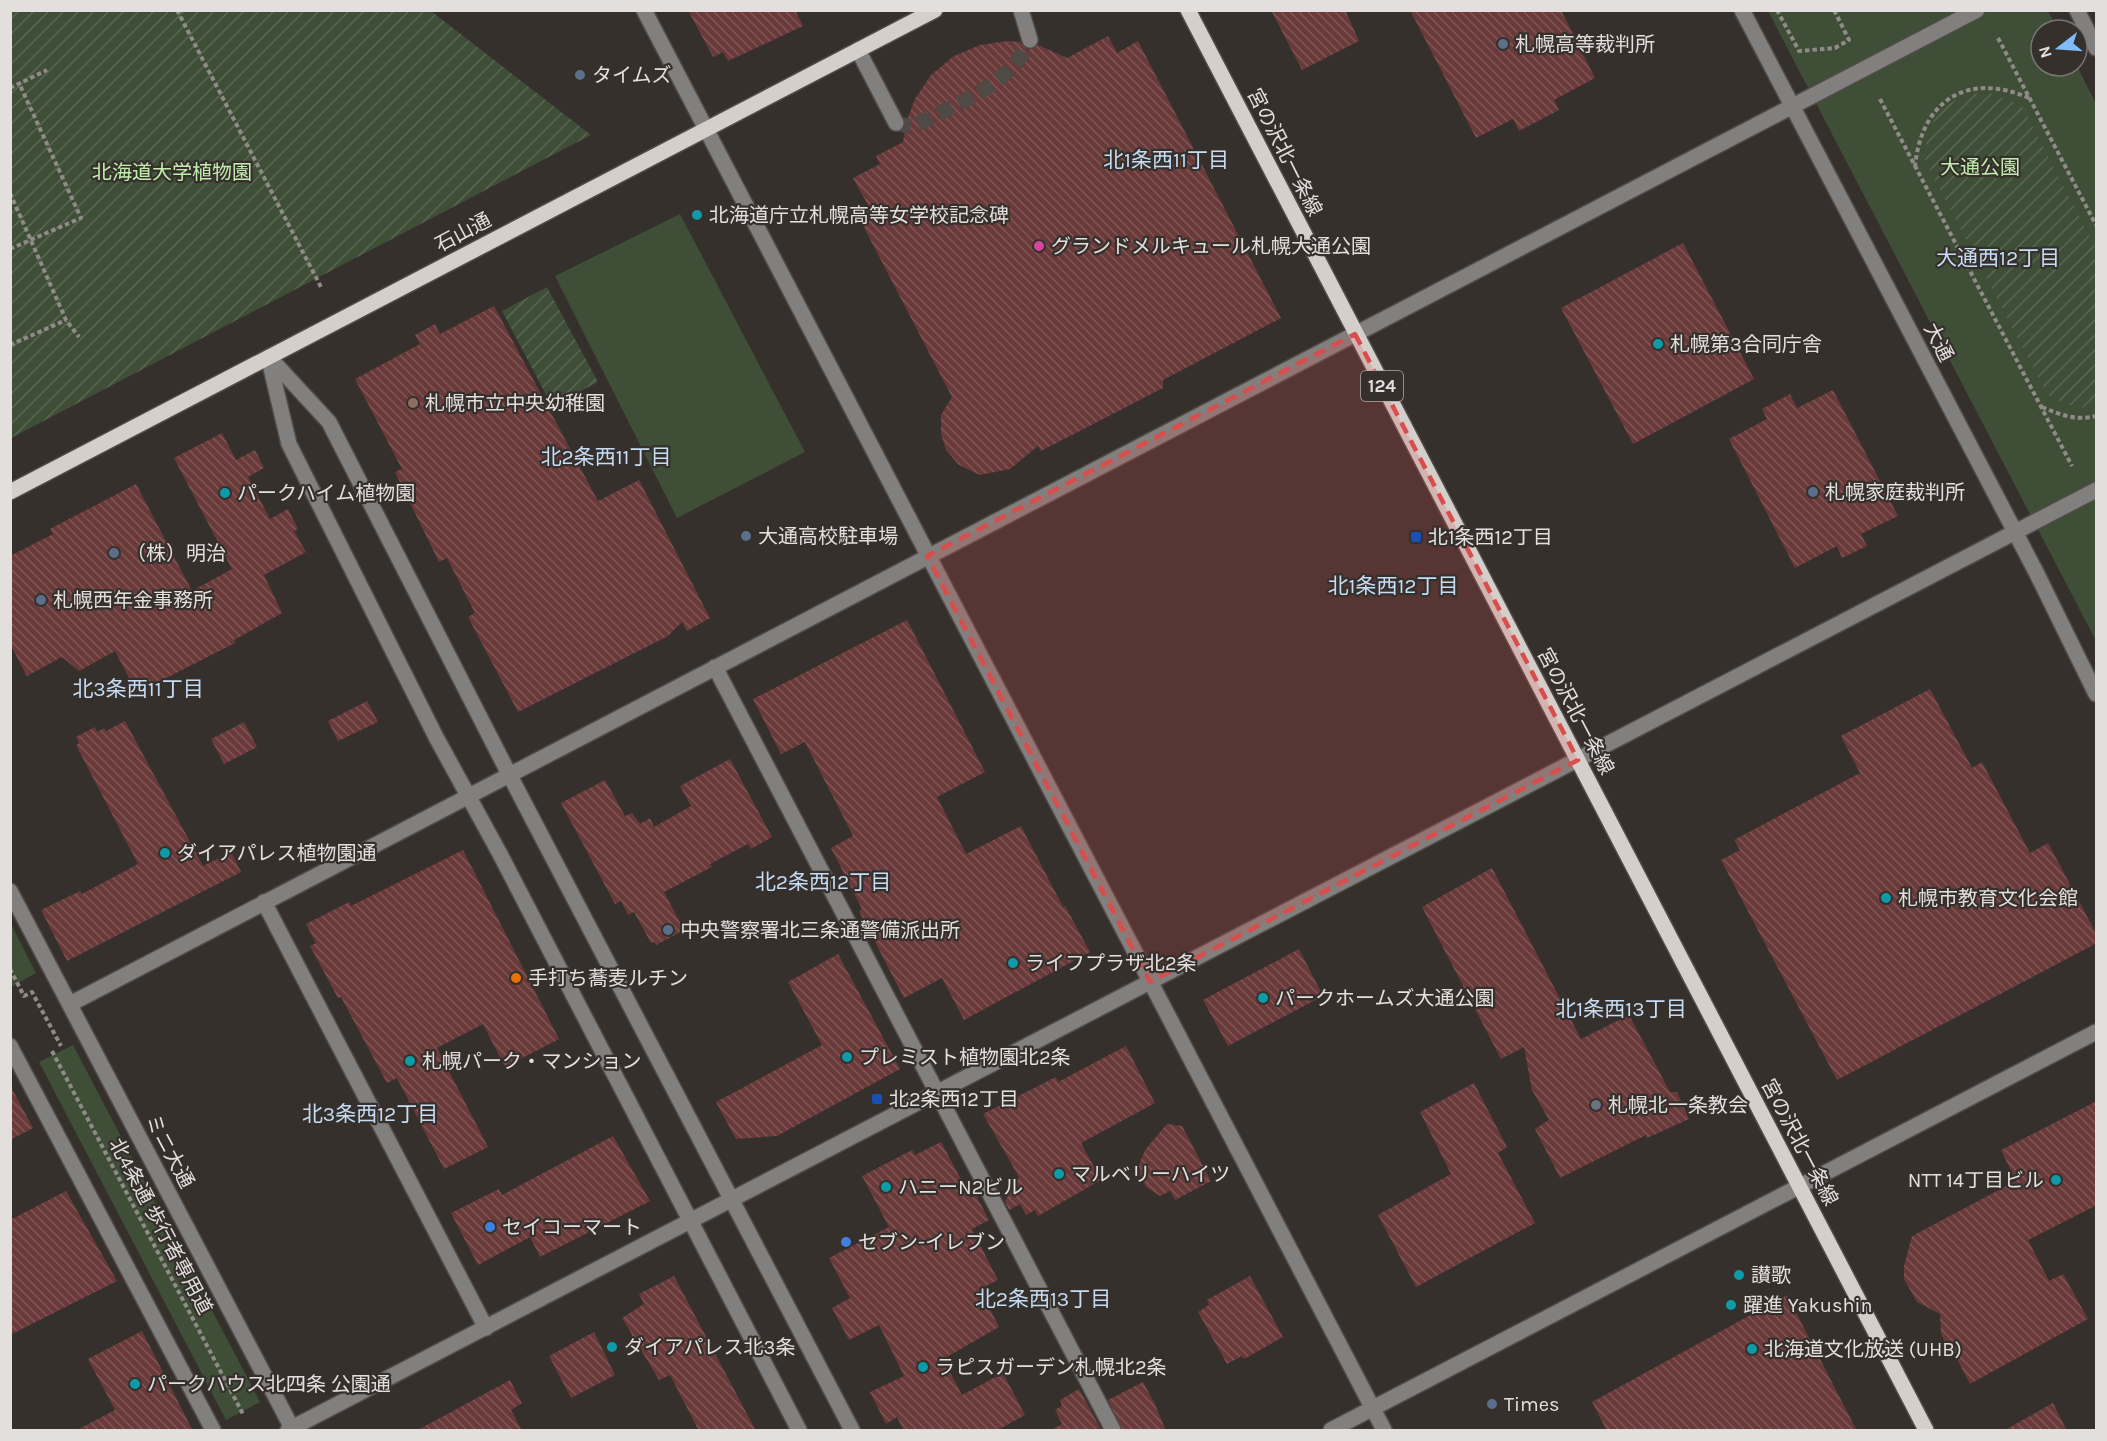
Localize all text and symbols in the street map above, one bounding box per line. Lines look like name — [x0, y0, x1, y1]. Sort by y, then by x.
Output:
north arrow — [2029, 18, 2089, 78]
place label: 札幌高等裁判所 — [1515, 33, 1655, 56]
marker: 札幌高等裁判所 — [1496, 37, 1510, 51]
text: N — [2034, 44, 2056, 61]
place label: タイムズ — [592, 64, 672, 87]
marker: タイムズ — [573, 68, 587, 82]
street label: 宮の沢北一条線 — [1243, 85, 1327, 220]
district label: 北1条西11丁目 — [1103, 148, 1229, 172]
park label: 大通公園 — [1940, 156, 2020, 179]
park label: 北海道大学植物園 — [92, 161, 252, 184]
place label: 北海道庁立札幌高等女学校記念碑 — [709, 204, 1009, 227]
street label: 石山通 — [431, 208, 495, 257]
marker: 北海道庁立札幌高等女学校記念碑 — [690, 208, 704, 222]
place label: グランドメルキュール札幌大通公園 — [1051, 235, 1371, 258]
marker: グランドメルキュール札幌大通公園 — [1032, 239, 1046, 253]
district label: 大通西12丁目 — [1936, 246, 2060, 270]
street label: 大通 — [1919, 319, 1958, 365]
place label: 札幌第3合同庁舎 — [1670, 333, 1822, 356]
marker: 札幌第3合同庁舎 — [1651, 337, 1665, 351]
road number: 124 — [1361, 371, 1403, 401]
place label: 札幌市立中央幼稚園 — [425, 392, 605, 415]
marker: 札幌市立中央幼稚園 — [406, 396, 420, 410]
district label: 北2条西11丁目 — [540, 445, 672, 469]
place label: 札幌家庭裁判所 — [1825, 481, 1965, 504]
place label: パークハイム植物園 — [237, 482, 415, 505]
marker: 札幌家庭裁判所 — [1806, 485, 1820, 499]
marker: パークハイム植物園 — [218, 486, 232, 500]
place label: 大通高校駐車場 — [758, 525, 898, 548]
place label: 北1条西12丁目 — [1428, 526, 1553, 549]
marker: 大通高校駐車場 — [739, 529, 753, 543]
marker: 北1条西12丁目 — [1409, 530, 1423, 544]
place label: （株）明治 — [126, 542, 226, 565]
marker: （株）明治 — [107, 546, 121, 560]
district label: 北1条西12丁目 — [1327, 574, 1459, 598]
place label: 札幌西年金事務所 — [53, 589, 213, 612]
marker: 札幌西年金事務所 — [34, 593, 48, 607]
street label: 宮の沢北一条線 — [1533, 644, 1619, 778]
district label: 北3条西11丁目 — [72, 677, 204, 701]
place label: ダイアパレス植物園通 — [177, 842, 377, 865]
marker: ダイアパレス植物園通 — [158, 846, 172, 860]
district label: 北2条西12丁目 — [755, 870, 891, 894]
place label: 札幌市教育文化会館 — [1898, 887, 2078, 910]
marker: 札幌市教育文化会館 — [1879, 891, 1893, 905]
place label: 中央警察署北三条通警備派出所 — [680, 919, 960, 942]
marker: 中央警察署北三条通警備派出所 — [661, 923, 675, 937]
place label: ライフプラザ北2条 — [1025, 952, 1197, 975]
marker: ライフプラザ北2条 — [1006, 956, 1020, 970]
place label: 手打ち蕎麦ルチン — [528, 967, 688, 990]
marker: 手打ち蕎麦ルチン — [509, 971, 523, 985]
place label: パークホームズ大通公園 — [1275, 987, 1494, 1010]
marker: パークホームズ大通公園 — [1256, 991, 1270, 1005]
district label: 北1条西13丁目 — [1555, 997, 1687, 1021]
place label: プレミスト植物園北2条 — [859, 1046, 1071, 1069]
place label: 札幌パーク・マンション — [422, 1050, 642, 1073]
marker: プレミスト植物園北2条 — [840, 1050, 854, 1064]
marker: 札幌パーク・マンション — [403, 1054, 417, 1068]
street label: 宮の沢北一条線 — [1757, 1075, 1843, 1209]
place label: 北2条西12丁目 — [889, 1088, 1019, 1111]
marker: 北2条西12丁目 — [870, 1092, 884, 1106]
place label: 札幌北一条教会 — [1608, 1094, 1748, 1117]
marker: 札幌北一条教会 — [1589, 1098, 1603, 1112]
district label: 北3条西12丁目 — [302, 1102, 438, 1126]
street label: ミニ大通 — [141, 1111, 198, 1192]
street label: 北4条通 歩行者専用道 — [104, 1134, 217, 1318]
place label: マルベリーハイツ — [1071, 1163, 1230, 1186]
marker: マルベリーハイツ — [1052, 1167, 1066, 1181]
place label: NTT 14丁目ビル — [1908, 1169, 2044, 1192]
marker: NTT 14丁目ビル — [2049, 1173, 2063, 1187]
place label: ハニーN2ビル — [898, 1176, 1023, 1199]
marker: ハニーN2ビル — [879, 1180, 893, 1194]
place label: セイコーマート — [502, 1216, 642, 1239]
marker: セイコーマート — [483, 1220, 497, 1234]
place label: セブン-イレブン — [858, 1231, 1005, 1254]
marker: セブン-イレブン — [839, 1235, 853, 1249]
place label: 讃歌 — [1751, 1264, 1791, 1287]
marker: 讃歌 — [1732, 1268, 1746, 1282]
district label: 北2条西13丁目 — [975, 1287, 1111, 1311]
place label: 躍進 Yakushin — [1743, 1294, 1873, 1317]
marker: 躍進 Yakushin — [1724, 1298, 1738, 1312]
place label: ダイアパレス北3条 — [624, 1336, 795, 1359]
place label: 北海道文化放送 (UHB) — [1764, 1338, 1962, 1361]
marker: ダイアパレス北3条 — [605, 1340, 619, 1354]
marker: 北海道文化放送 (UHB) — [1745, 1342, 1759, 1356]
place label: ラピスガーデン札幌北2条 — [935, 1356, 1167, 1379]
marker: ラピスガーデン札幌北2条 — [916, 1360, 930, 1374]
place label: パークハウス北四条 公園通 — [147, 1373, 391, 1396]
marker: パークハウス北四条 公園通 — [128, 1377, 142, 1391]
place label: Times — [1504, 1393, 1559, 1416]
marker: Times — [1485, 1397, 1499, 1411]

